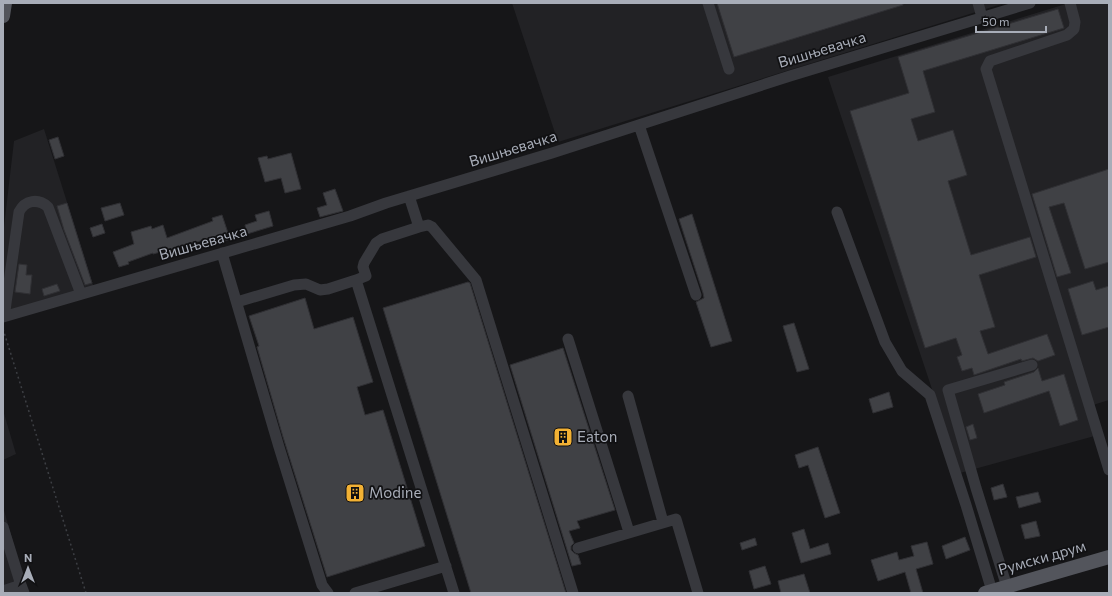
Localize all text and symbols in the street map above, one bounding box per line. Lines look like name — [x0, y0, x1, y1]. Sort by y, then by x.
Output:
scale bar — [976, 8, 1046, 34]
text: 50 m — [982, 14, 1010, 28]
street label: Вишњевачка — [776, 27, 868, 71]
street label: Вишњевачка — [467, 126, 559, 170]
street label: Вишњевачка — [157, 221, 249, 263]
building icon: Eaton — [552, 426, 574, 448]
place label: Eaton — [577, 427, 617, 445]
building icon: Modine — [344, 482, 366, 504]
place label: Modine — [369, 483, 421, 501]
street label: Румски друм — [996, 536, 1088, 578]
north arrow — [8, 548, 48, 588]
text: N — [24, 551, 32, 564]

